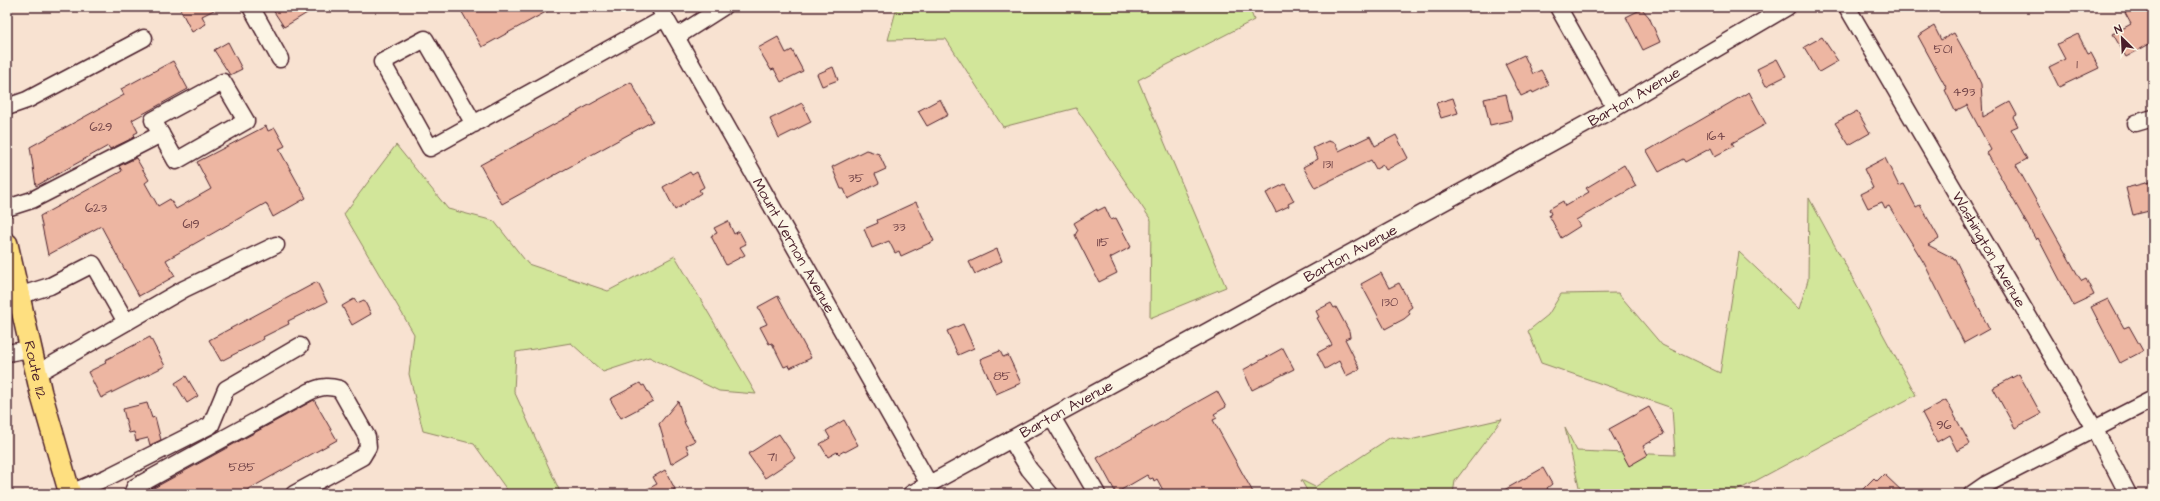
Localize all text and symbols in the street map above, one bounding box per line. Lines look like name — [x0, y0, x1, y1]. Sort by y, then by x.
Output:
north arrow — [2102, 18, 2142, 58]
text: N — [2112, 21, 2124, 38]
house number: 501 — [1933, 40, 1953, 58]
house number: 1 — [2076, 55, 2078, 73]
street label: Barton Avenue — [1584, 62, 1684, 132]
house number: 493 — [1953, 83, 1976, 101]
house number: 629 — [90, 118, 113, 136]
house number: 164 — [1707, 127, 1725, 145]
house number: 131 — [1323, 155, 1333, 173]
house number: 35 — [848, 169, 864, 187]
street label: Mount Vernon Avenue — [747, 174, 840, 317]
street label: Washington Avenue — [1946, 188, 2031, 311]
house number: 623 — [85, 199, 107, 217]
house number: 619 — [182, 215, 200, 233]
house number: 33 — [892, 218, 906, 236]
street label: Barton Avenue — [1300, 220, 1401, 288]
house number: 115 — [1097, 233, 1109, 251]
house number: 130 — [1382, 293, 1398, 311]
street label: Route 112 — [18, 339, 52, 402]
house number: 85 — [993, 367, 1011, 385]
street label: Barton Avenue — [1016, 375, 1117, 443]
house number: 96 — [1936, 416, 1952, 434]
house number: 71 — [767, 448, 777, 466]
house number: 585 — [229, 458, 255, 476]

